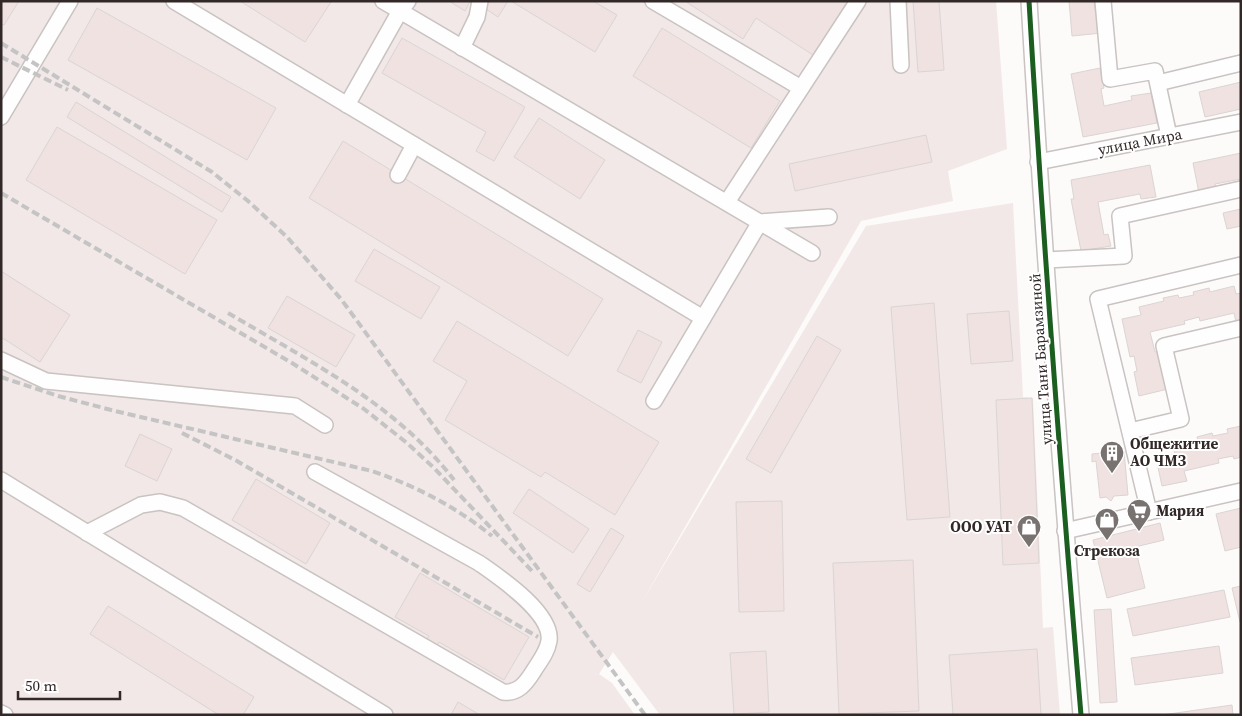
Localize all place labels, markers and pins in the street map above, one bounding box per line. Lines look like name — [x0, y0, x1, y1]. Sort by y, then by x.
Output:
place label: Общежитие АО ЧМЗ — [1130, 433, 1218, 471]
building icon: Общежитие АО ЧМЗ — [1099, 440, 1125, 474]
supermarket icon: Мария — [1126, 498, 1152, 532]
place label: Мария — [1156, 500, 1205, 521]
shop icon: Стрекоза — [1094, 507, 1120, 541]
shop icon: ООО УАТ — [1016, 514, 1042, 548]
place label: ООО УАТ — [950, 516, 1012, 537]
place label: Стрекоза — [1074, 540, 1141, 561]

